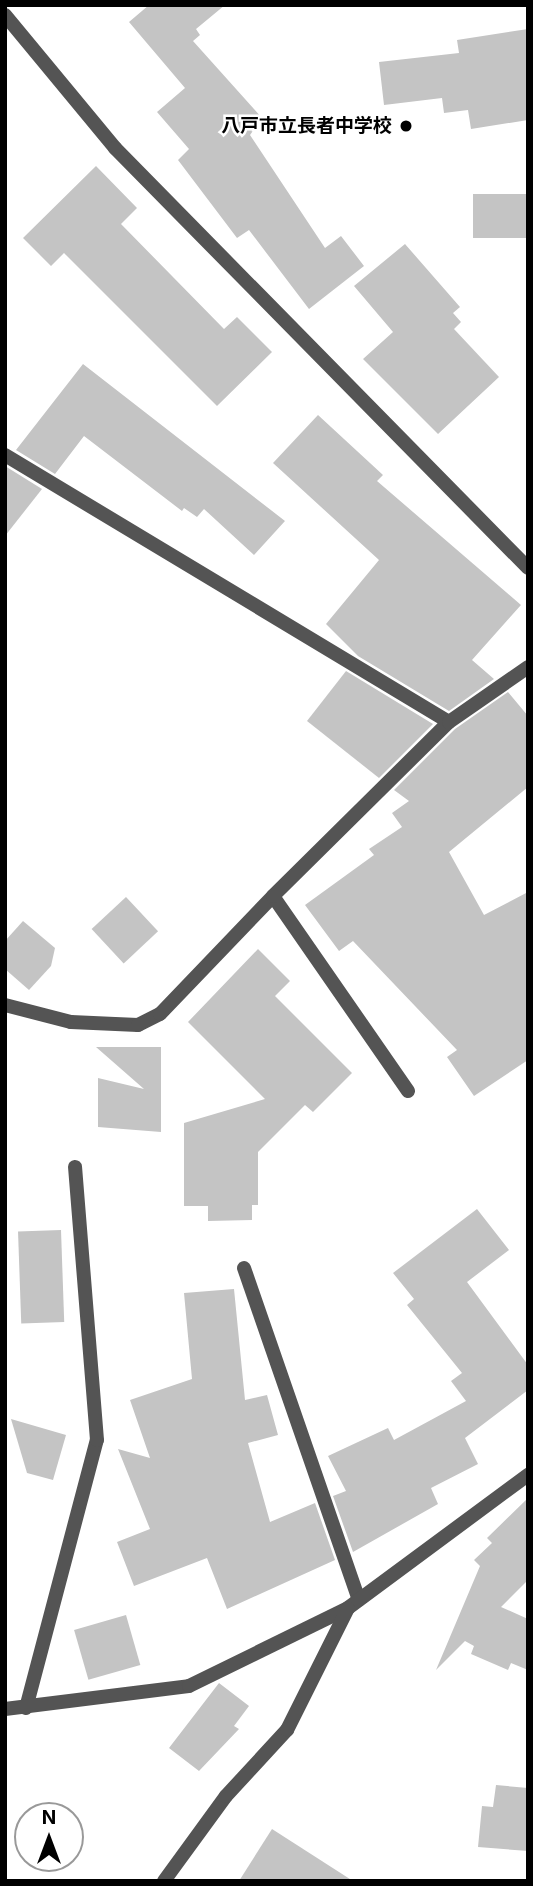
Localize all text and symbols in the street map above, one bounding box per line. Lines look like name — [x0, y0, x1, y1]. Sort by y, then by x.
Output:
place label: 八戸市立長者中学校 — [221, 115, 392, 137]
marker: 八戸市立長者中学校 — [398, 118, 414, 134]
north arrow — [14, 1802, 84, 1872]
text: N — [42, 1806, 56, 1829]

